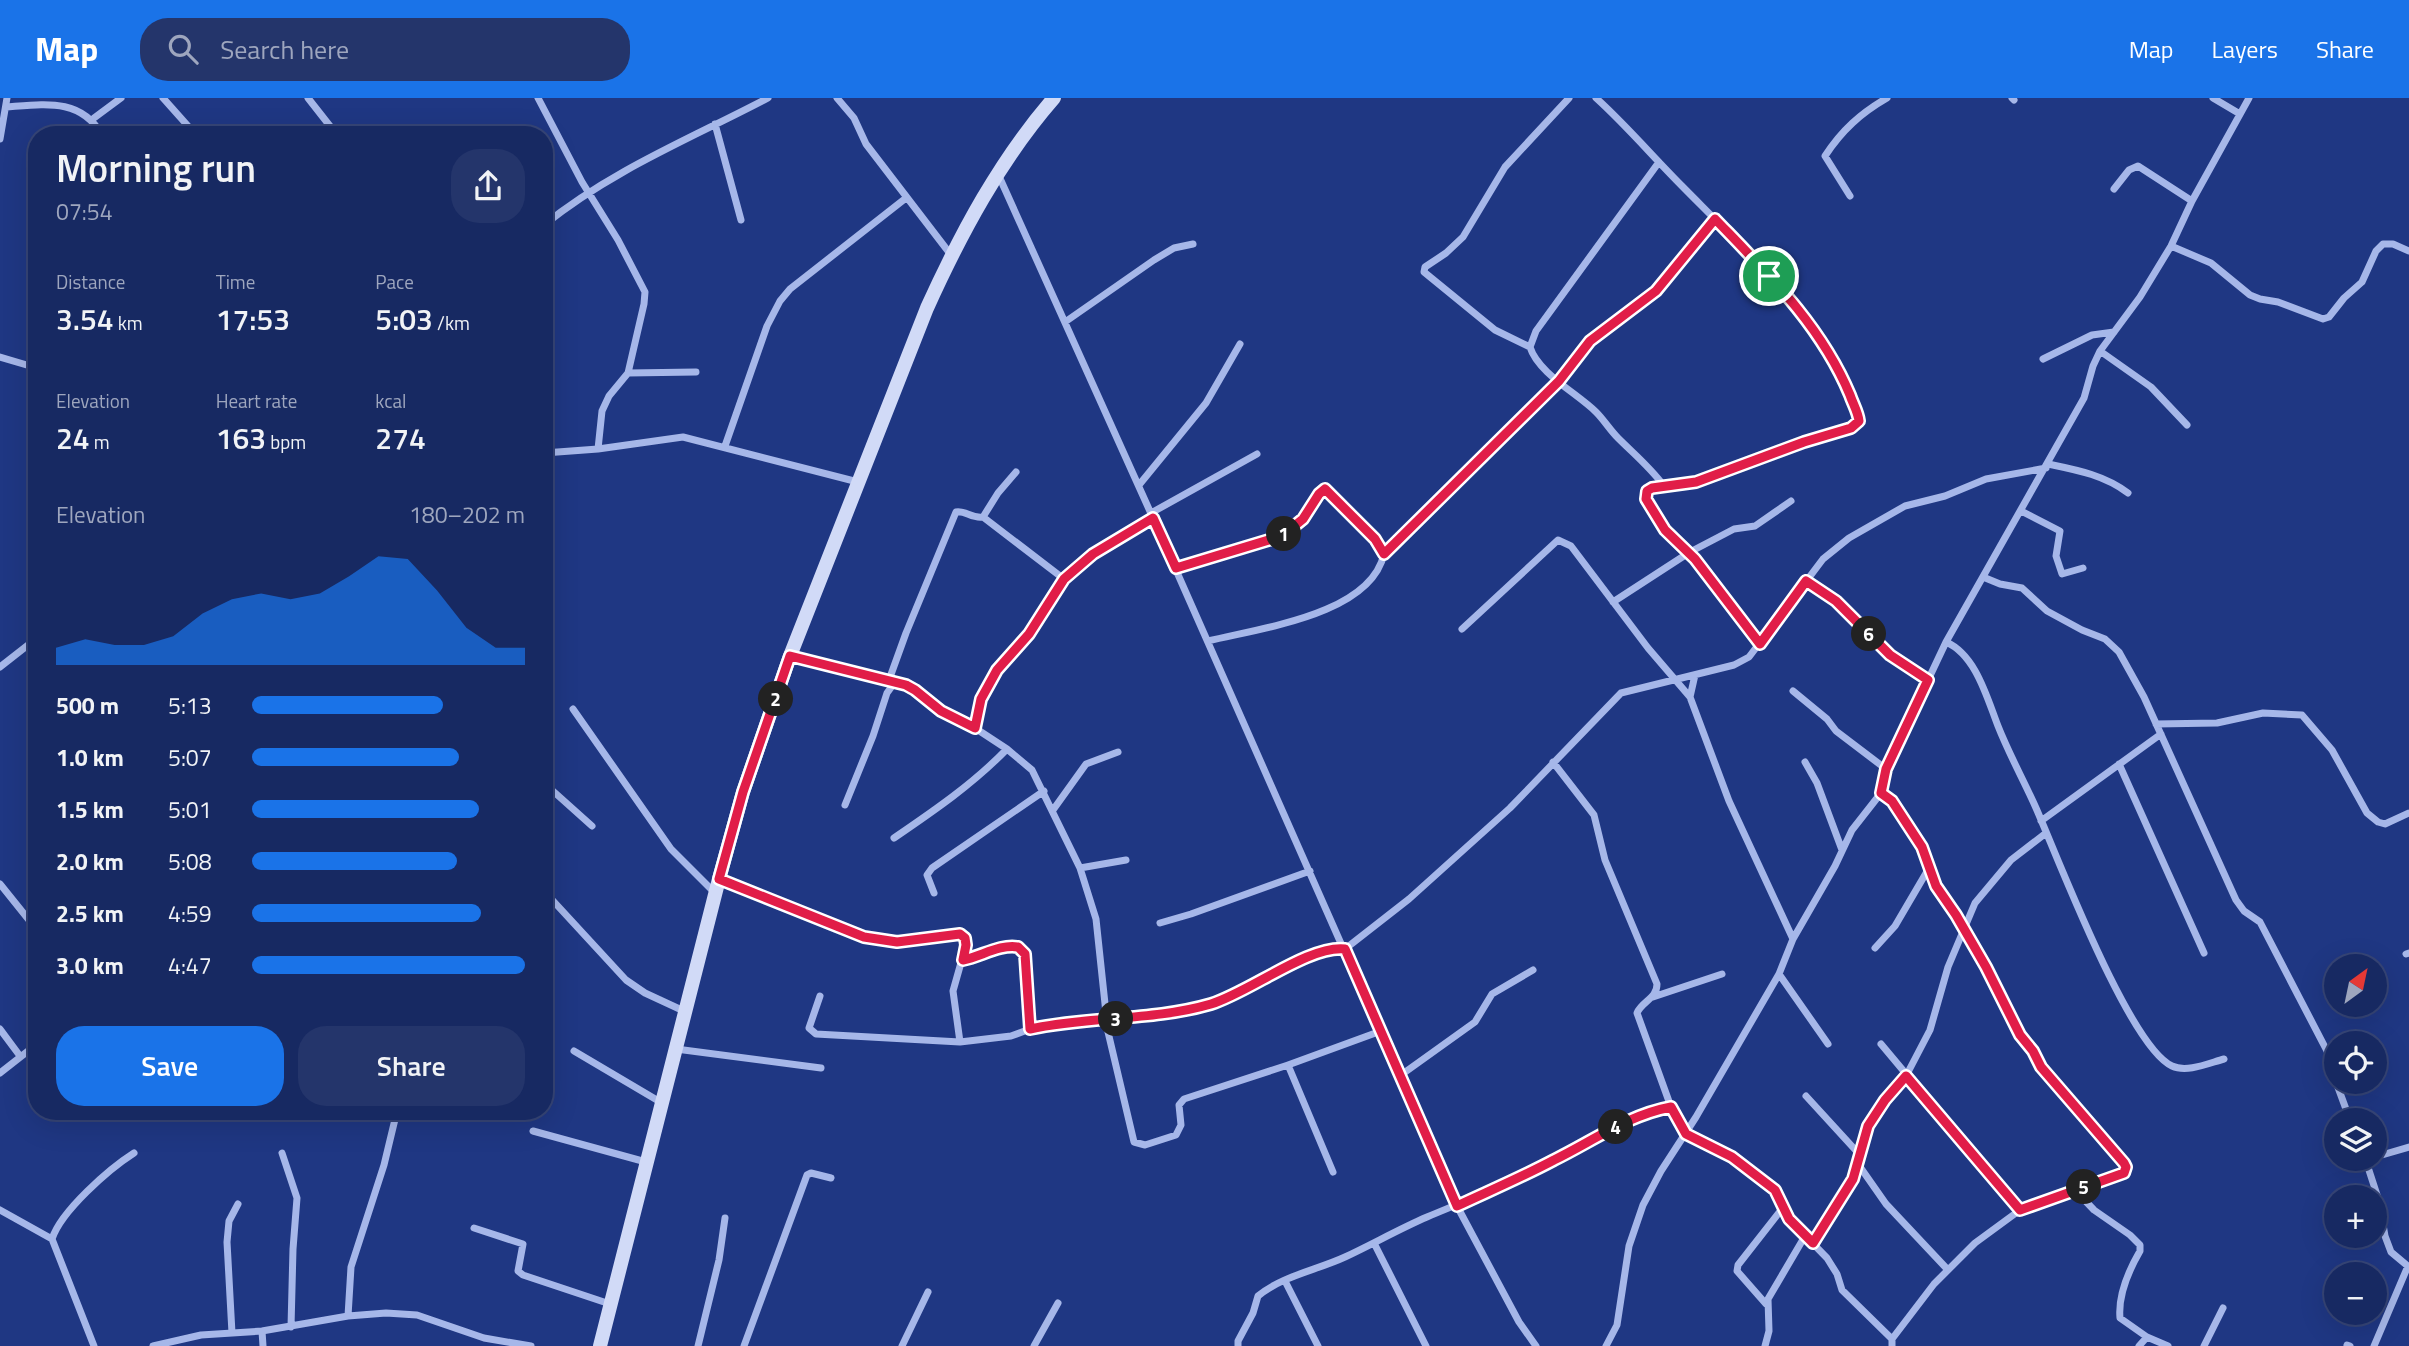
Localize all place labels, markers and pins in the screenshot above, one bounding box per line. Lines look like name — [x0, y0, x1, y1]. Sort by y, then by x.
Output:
pin — [1739, 246, 1799, 306]
pin: 1 — [1266, 516, 1302, 551]
pin: 6 — [1852, 616, 1886, 652]
pin: 2 — [758, 682, 794, 716]
pin: 3 — [1098, 1002, 1134, 1037]
pin: 4 — [1598, 1110, 1634, 1144]
pin: 5 — [2066, 1170, 2102, 1204]

